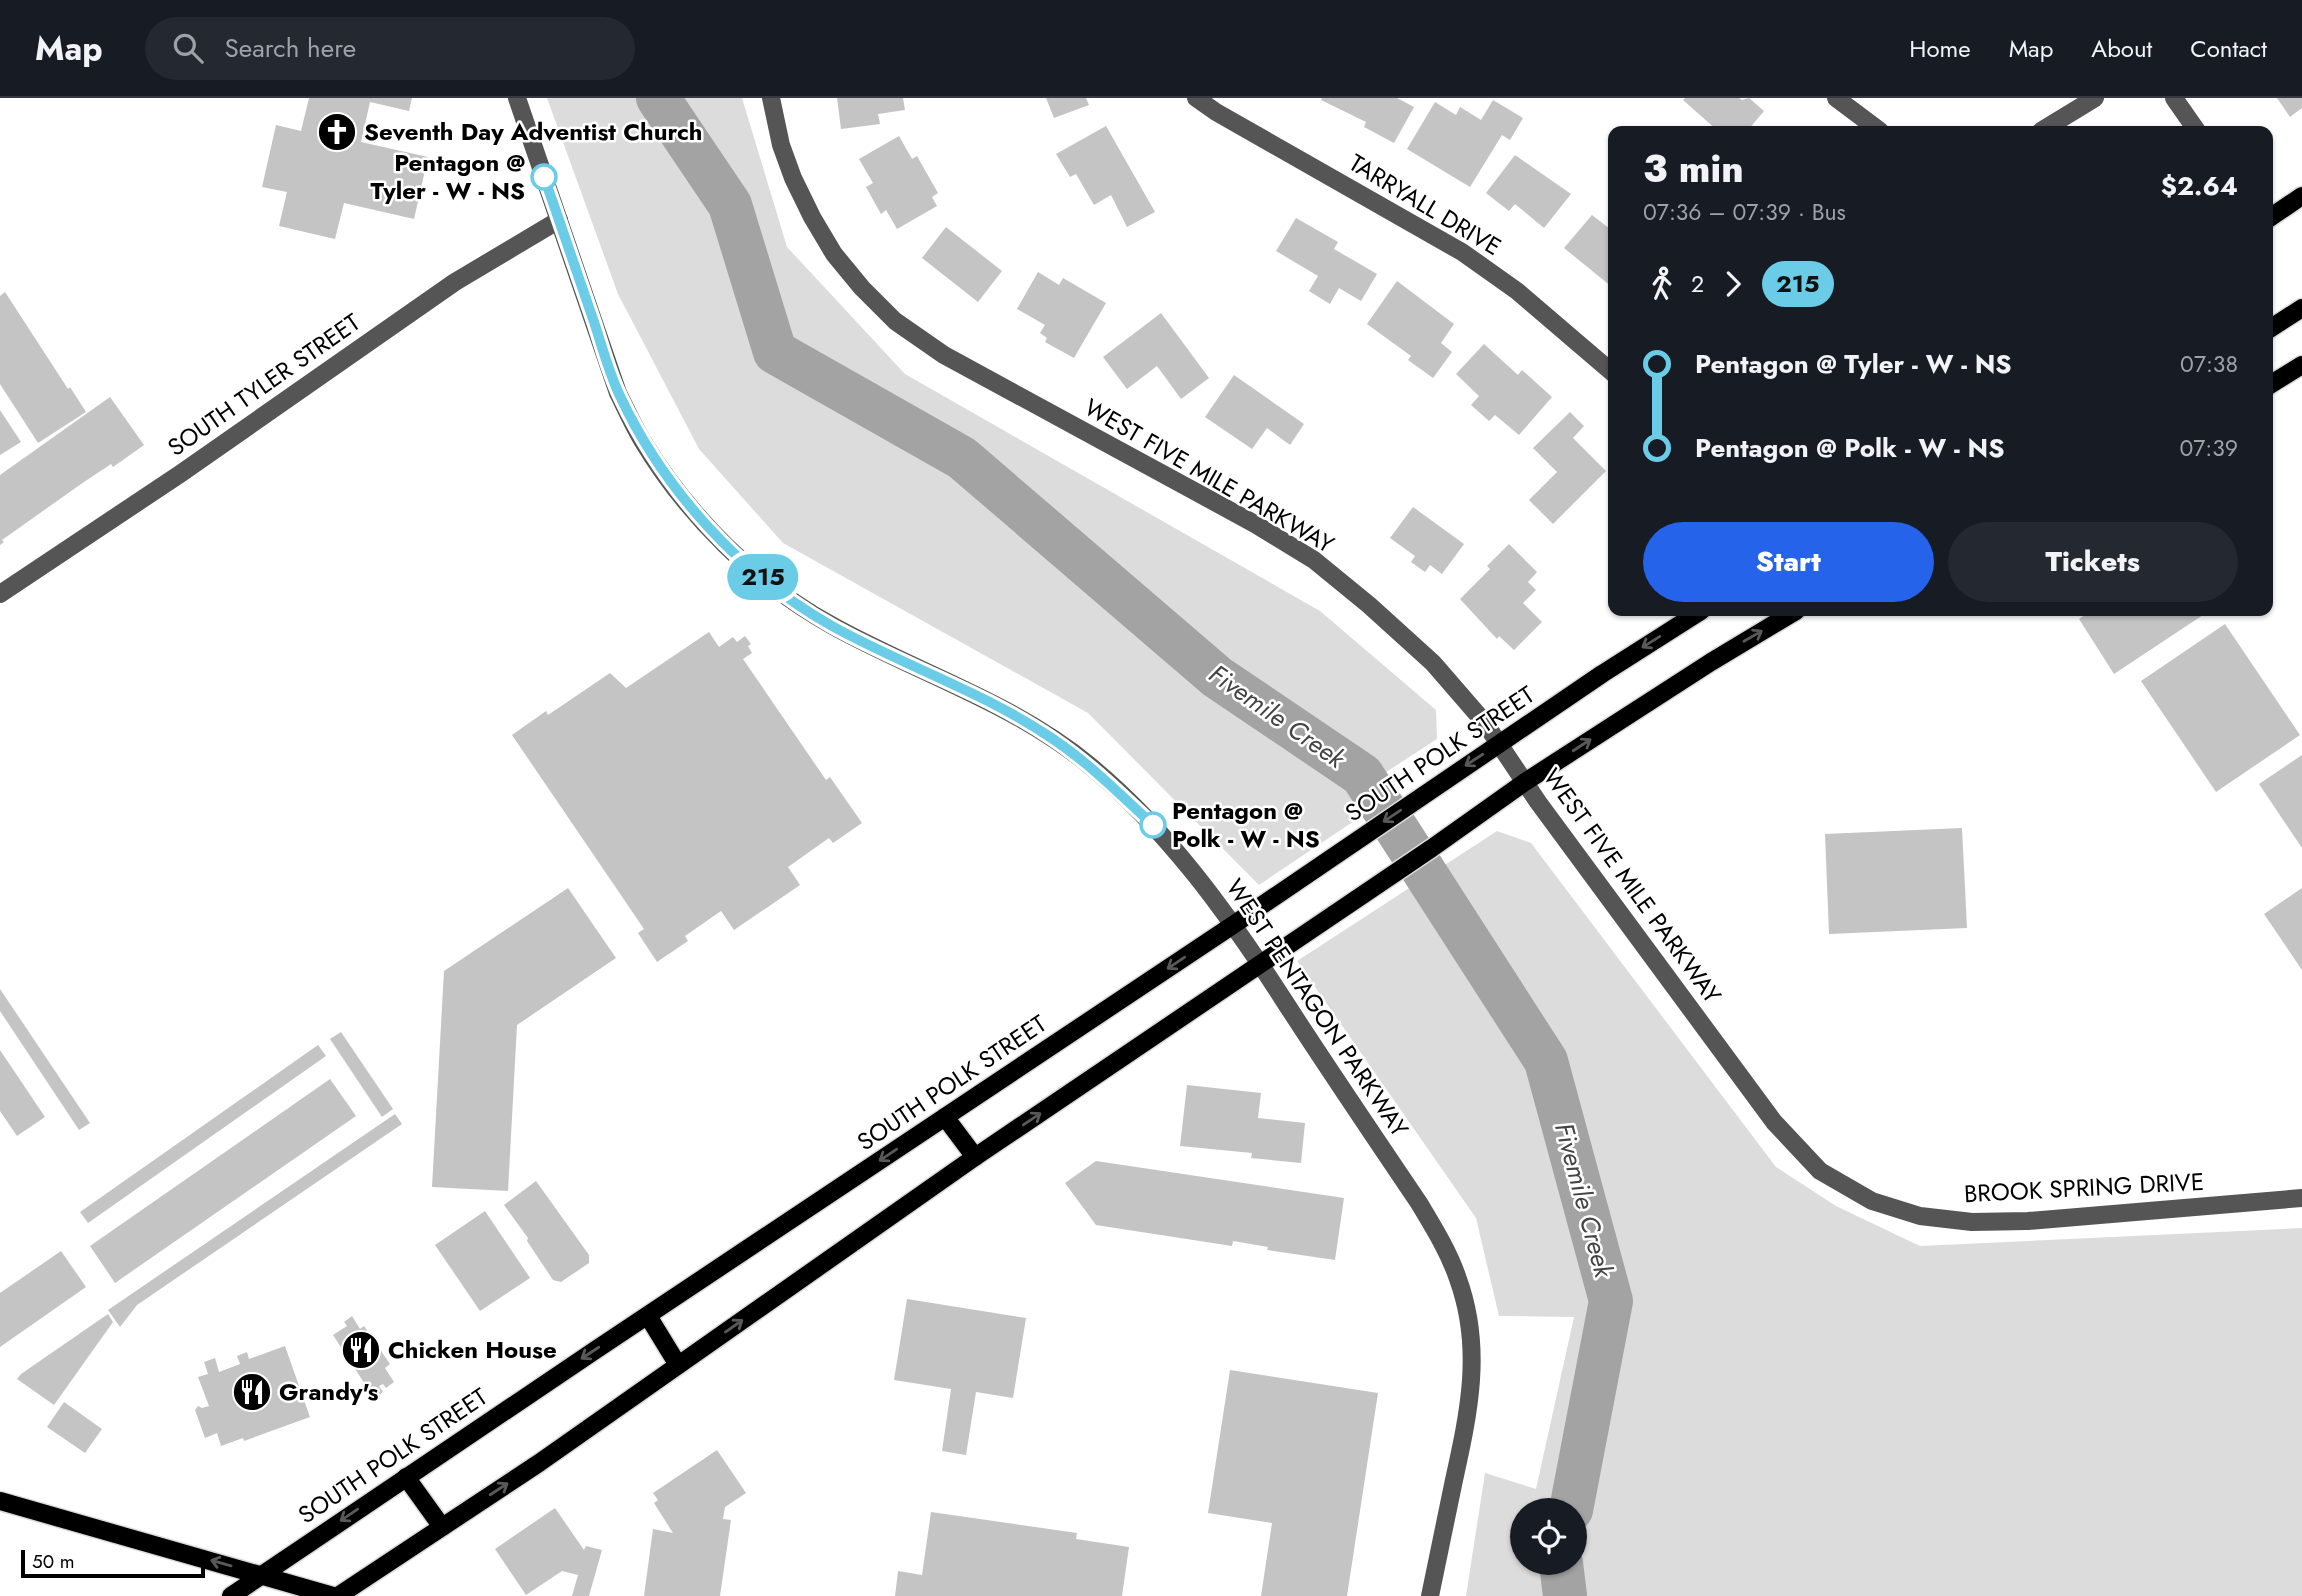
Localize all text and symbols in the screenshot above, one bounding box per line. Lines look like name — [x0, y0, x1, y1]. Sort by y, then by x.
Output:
search box — [145, 17, 635, 80]
text: Map — [35, 25, 103, 72]
icon: search — [169, 29, 207, 67]
text: Search here — [225, 29, 356, 67]
text: Home — [1909, 31, 1971, 66]
text: Map — [2009, 31, 2053, 66]
text: About — [2091, 31, 2152, 66]
text: Contact — [2190, 31, 2267, 66]
church icon: Seventh Day Adventist Church — [316, 111, 358, 153]
place label: Seventh Day Adventist Church — [364, 114, 702, 149]
text: 3 min — [1643, 141, 1744, 196]
place label: Pentagon @ Tyler - W - NS — [371, 145, 526, 208]
street label: TARRYALL DRIVE — [1343, 145, 1508, 264]
marker: Pentagon @ Tyler - W - NS — [531, 164, 557, 190]
text: $2.64 — [2161, 167, 2238, 205]
text: 07:36 – 07:39 · Bus — [1643, 195, 1846, 229]
icon: walk — [1643, 265, 1681, 303]
icon: forward — [1714, 265, 1752, 303]
text: 215 — [1776, 266, 1820, 301]
text: 2 — [1691, 267, 1704, 301]
street label: SOUTH TYLER STREET — [160, 305, 367, 464]
text: Pentagon @ Tyler - W - NS — [1695, 345, 2012, 383]
text: 07:38 — [2180, 347, 2238, 381]
street label: WEST FIVE MILE PARKWAY — [1078, 390, 1341, 562]
text: Pentagon @ Polk - W - NS — [1695, 429, 2004, 467]
text: 07:39 — [2179, 431, 2238, 465]
button: Start — [1643, 522, 1934, 602]
button: Tickets — [1948, 522, 2238, 602]
line badge: 215 — [723, 554, 803, 600]
text: 215 — [741, 559, 785, 594]
one-way arrow — [1743, 629, 1763, 643]
one-way arrow — [1642, 635, 1661, 650]
water label: Fivemile Creek — [1201, 655, 1354, 778]
street label: SOUTH POLK STREET — [1338, 677, 1541, 830]
one-way arrow — [1572, 738, 1592, 752]
one-way arrow — [1465, 753, 1484, 768]
street label: WEST FIVE MILE PARKWAY — [1535, 761, 1730, 1011]
place label: Pentagon @ Polk - W - NS — [1172, 793, 1320, 856]
one-way arrow — [1383, 808, 1402, 823]
marker: Pentagon @ Polk - W - NS — [1140, 812, 1166, 838]
street label: WEST PENTAGON PARKWAY — [1218, 872, 1417, 1144]
one-way arrow — [1167, 956, 1186, 970]
street label: SOUTH POLK STREET — [850, 1006, 1053, 1159]
one-way arrow — [1021, 1112, 1041, 1126]
water label: Fivemile Creek — [1545, 1119, 1623, 1283]
one-way arrow — [879, 1148, 898, 1162]
street label: BROOK SPRING DRIVE — [1963, 1164, 2205, 1211]
one-way arrow — [724, 1319, 743, 1333]
restaurant icon: Chicken House — [340, 1329, 382, 1371]
place label: Chicken House — [388, 1332, 557, 1367]
one-way arrow — [581, 1346, 601, 1360]
restaurant icon: Grandy's — [231, 1371, 273, 1413]
place label: Grandy's — [279, 1374, 378, 1409]
street label: SOUTH POLK STREET — [291, 1379, 494, 1532]
one-way arrow — [489, 1482, 508, 1497]
map controls — [1510, 1498, 1587, 1575]
button: locate — [1510, 1498, 1587, 1575]
one-way arrow — [340, 1508, 360, 1522]
scale bar — [21, 1547, 205, 1579]
text: 50 m — [32, 1548, 75, 1575]
one-way arrow — [210, 1556, 233, 1569]

